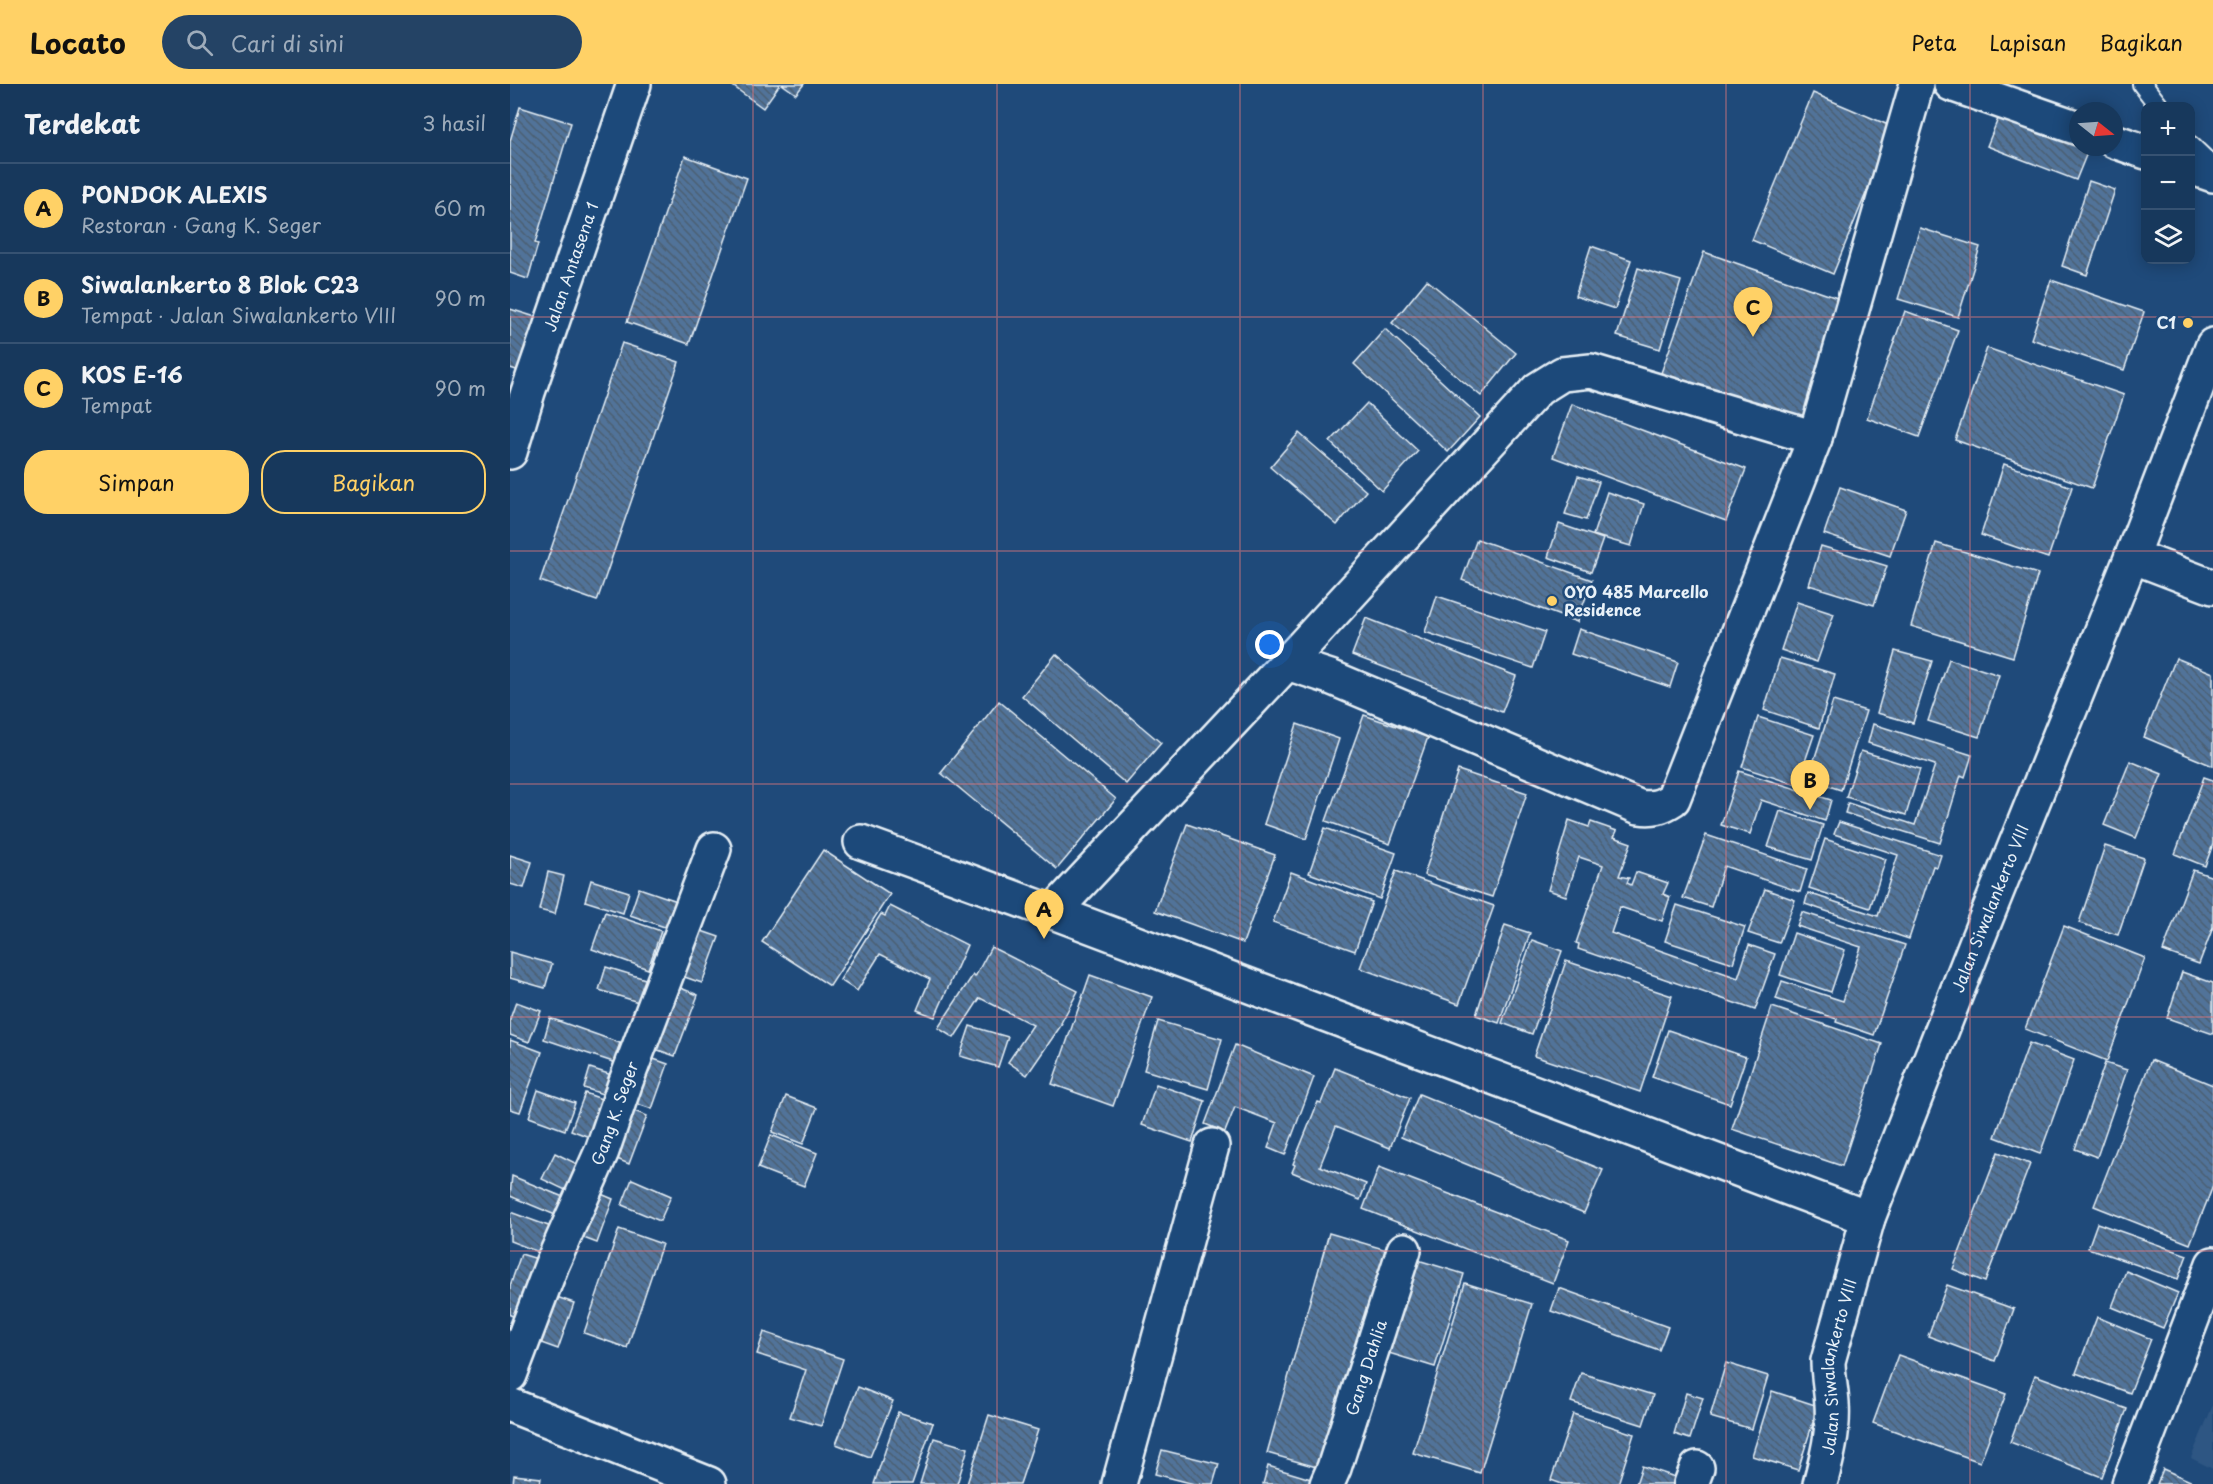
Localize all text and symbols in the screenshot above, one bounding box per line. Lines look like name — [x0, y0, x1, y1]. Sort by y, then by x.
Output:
search box — [162, 15, 582, 69]
text: Locato — [30, 21, 126, 64]
icon: search — [183, 26, 216, 59]
text: Cari di sini — [231, 26, 344, 59]
text: Peta — [1911, 26, 1956, 58]
text: Lapisan — [1989, 26, 2067, 58]
text: Bagikan — [2100, 26, 2183, 58]
north arrow — [2069, 102, 2123, 156]
map controls — [2141, 102, 2195, 264]
button: + — [2141, 102, 2195, 156]
text: Terdekat — [24, 104, 141, 143]
text: 3 hasil — [422, 108, 486, 138]
button: − — [2141, 156, 2195, 210]
text: PONDOK ALEXIS — [81, 177, 268, 210]
text: A — [36, 193, 51, 223]
text: 60 m — [434, 193, 486, 223]
street label: Jalan Antasena 1 — [537, 198, 604, 335]
text: Restoran · Gang K. Seger — [81, 210, 321, 240]
button: layers — [2141, 210, 2195, 264]
text: Siwalankerto 8 Blok C23 — [81, 267, 359, 300]
text: B — [37, 283, 50, 313]
text: 90 m — [435, 283, 486, 313]
pin: C — [1734, 288, 1772, 337]
text: Tempat · Jalan Siwalankerto VIII — [81, 300, 396, 330]
place label: C1 — [2157, 310, 2176, 334]
marker: C1 — [2181, 316, 2195, 330]
text: KOS E-16 — [81, 357, 183, 390]
text: C — [36, 373, 51, 403]
text: 90 m — [435, 373, 486, 403]
text: Tempat — [81, 390, 152, 420]
button: Simpan — [24, 450, 249, 514]
button: Bagikan — [261, 450, 486, 514]
place label: OYO 485 Marcello Residence — [1564, 579, 1708, 621]
marker: OYO 485 Marcello Residence — [1545, 594, 1559, 608]
your location — [1255, 630, 1284, 659]
pin: B — [1790, 760, 1830, 810]
street label: Jalan Siwalankerto VIII — [1945, 820, 2034, 996]
pin: A — [1024, 890, 1064, 939]
street label: Gang K. Seger — [584, 1057, 644, 1169]
street label: Jalan Siwalankerto VIII — [1815, 1275, 1862, 1457]
street label: Gang Dahlia — [1339, 1316, 1392, 1418]

